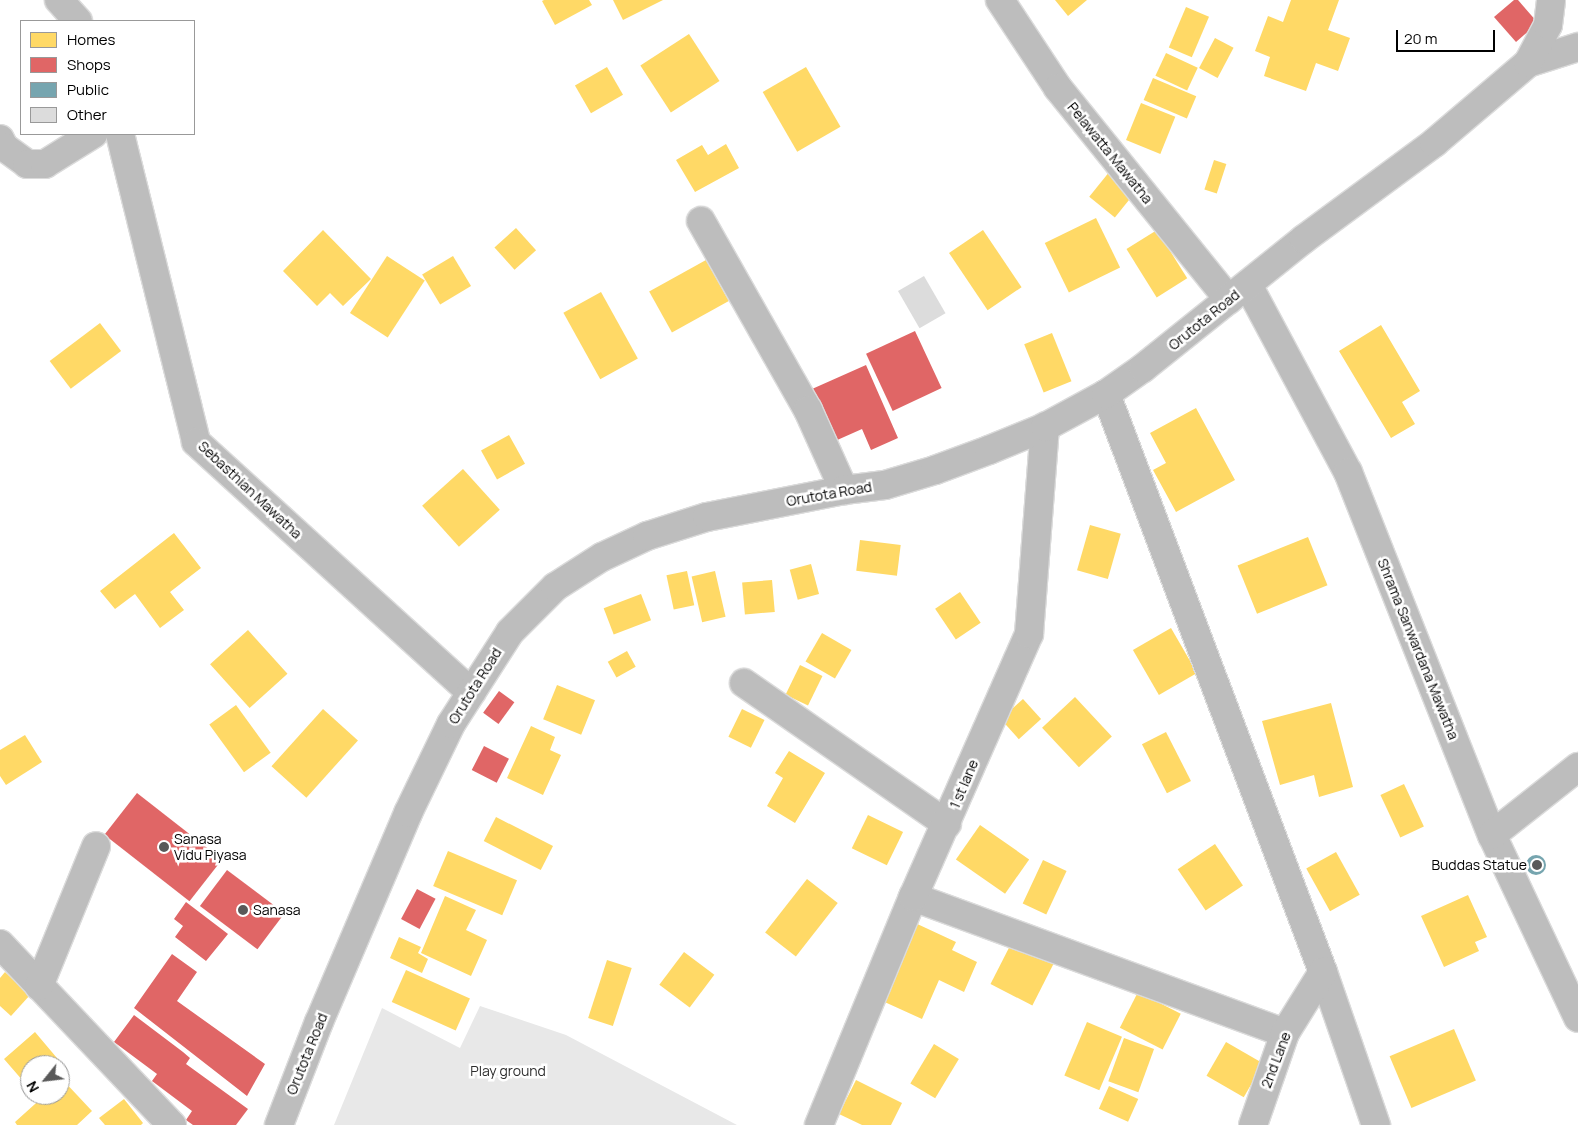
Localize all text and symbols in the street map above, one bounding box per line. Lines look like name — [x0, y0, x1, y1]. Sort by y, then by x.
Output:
legend — [20, 20, 195, 135]
scale bar — [1398, 20, 1497, 52]
text: 20 m — [1404, 28, 1437, 49]
text: Homes — [67, 29, 115, 50]
text: Shops — [67, 54, 111, 75]
text: Public — [67, 79, 109, 100]
street label: Pelawatta Mawatha — [1064, 99, 1156, 207]
text: Other — [67, 104, 107, 125]
street label: Orutota Road — [1165, 286, 1243, 354]
street label: Sebasthian Mawatha — [195, 438, 305, 542]
street label: Orutota Road — [785, 478, 873, 510]
street label: Shrama Sanwardana Mawatha — [1374, 556, 1462, 742]
street label: Orutota Road — [445, 645, 505, 727]
street label: 1 st lane — [946, 757, 982, 811]
place label: Sanasa Vidu Piyasa — [174, 831, 247, 864]
marker: Sanasa Vidu Piyasa — [158, 841, 170, 853]
place label: Buddas Statue — [1431, 857, 1527, 873]
marker: Buddas Statue — [1531, 859, 1543, 871]
place label: Sanasa — [253, 902, 301, 918]
marker: Sanasa — [237, 904, 249, 916]
street label: Orutota Road — [283, 1011, 331, 1097]
street label: 2nd Lane — [1258, 1030, 1294, 1090]
north arrow — [20, 1055, 70, 1105]
park label: Play ground — [470, 1063, 546, 1079]
text: N — [22, 1078, 43, 1096]

